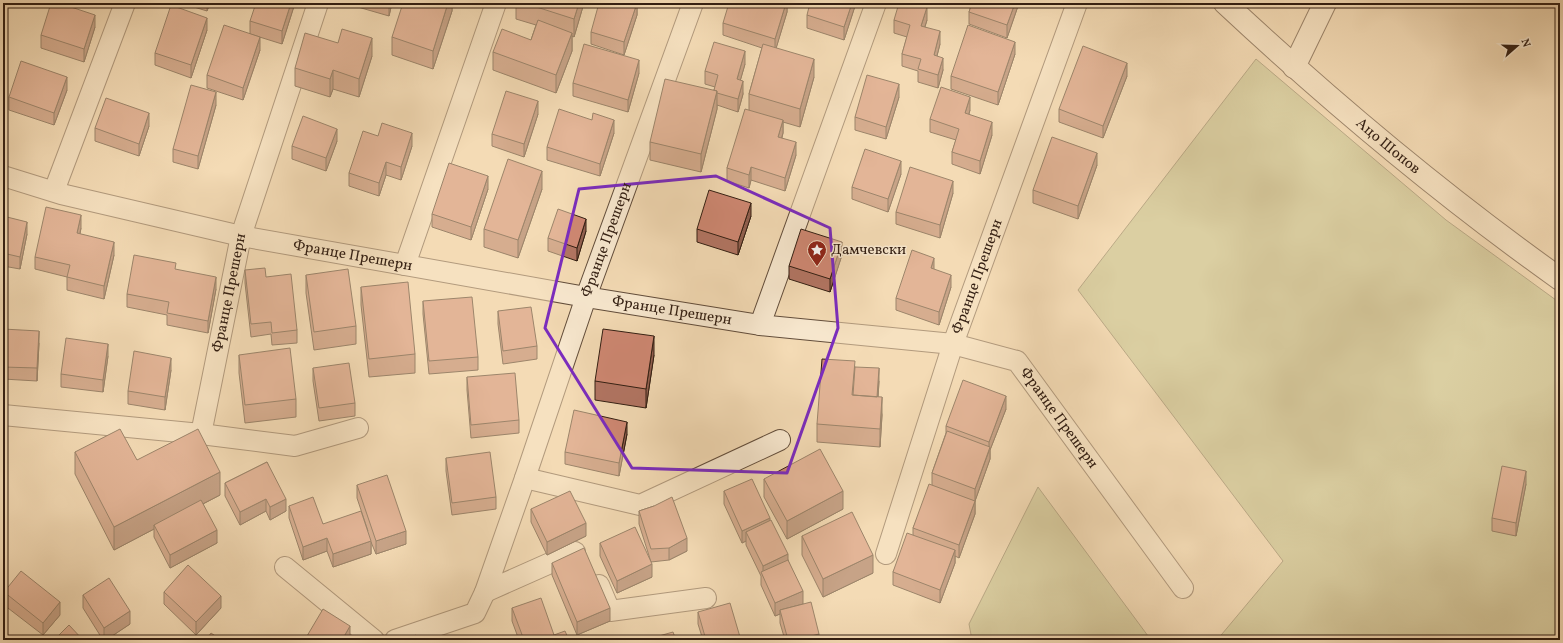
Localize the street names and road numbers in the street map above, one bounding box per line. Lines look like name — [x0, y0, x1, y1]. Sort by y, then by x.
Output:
street label: Ацо Шопов — [1351, 113, 1425, 179]
street label: Франце Прешерн — [576, 180, 637, 300]
street label: Франце Прешерн — [947, 216, 1008, 337]
street label: Франце Прешерн — [207, 231, 252, 354]
street label: Францe Прешерн — [291, 235, 414, 277]
street label: Францe Прешерн — [611, 291, 733, 331]
street label: Францe Прешерн — [1015, 363, 1103, 473]

